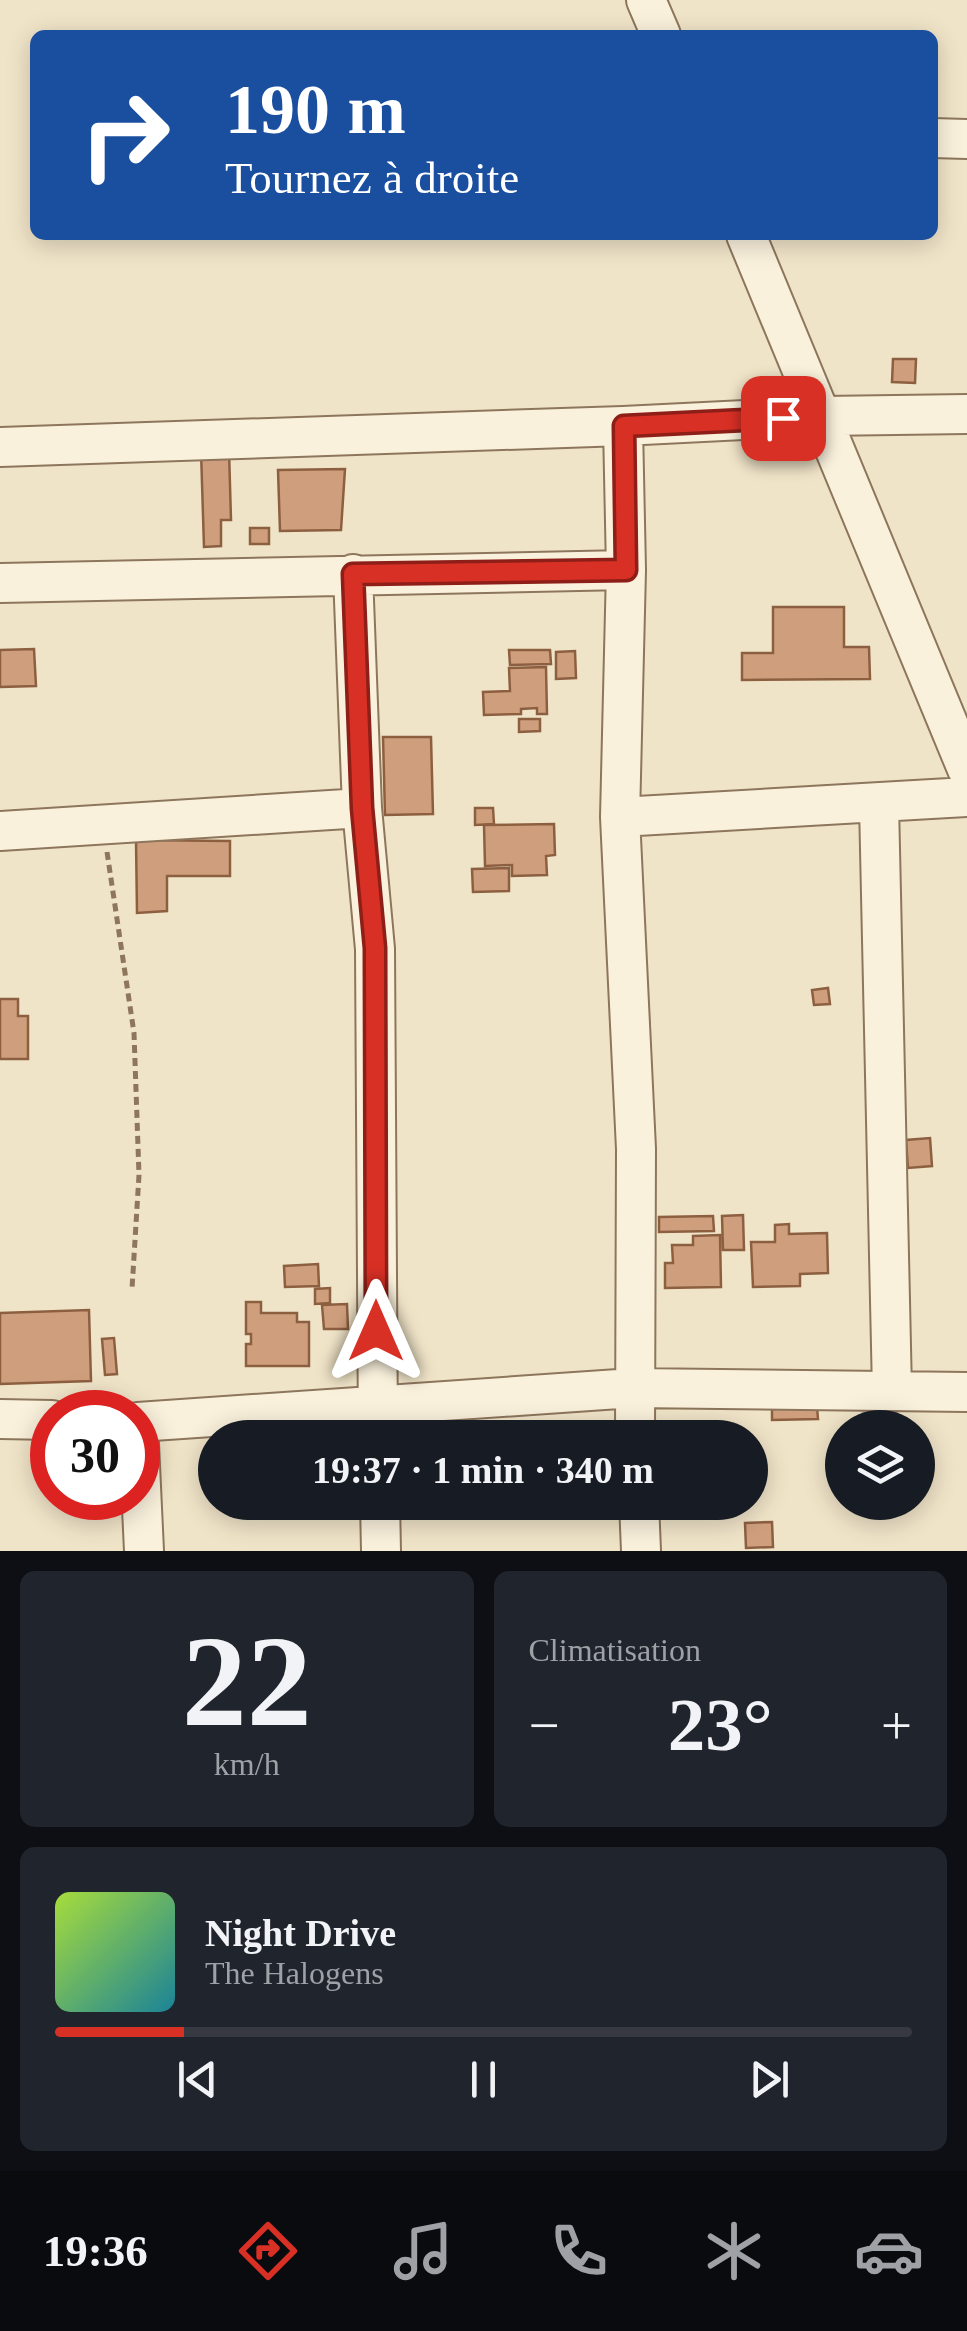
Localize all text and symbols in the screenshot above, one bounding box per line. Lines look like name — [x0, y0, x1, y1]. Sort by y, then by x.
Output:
icon: right — [60, 70, 190, 200]
text: 190 m — [225, 71, 406, 148]
text: Tournez à droite — [225, 153, 519, 203]
pin — [741, 376, 826, 461]
icon: arrive — [756, 391, 811, 446]
position arrow — [324, 1279, 428, 1383]
speed limit sign: 30 — [30, 1390, 160, 1520]
map controls — [825, 1410, 935, 1520]
button: layers — [825, 1410, 935, 1520]
text: 19:37 · 1 min · 340 m — [312, 1449, 654, 1491]
text: 22 — [182, 1609, 312, 1753]
text: Climatisation — [529, 1632, 701, 1668]
text: 23° — [668, 1683, 773, 1766]
text: − — [529, 1695, 560, 1756]
text: + — [881, 1695, 912, 1756]
text: km/h — [214, 1746, 280, 1782]
text: Night Drive — [205, 1912, 396, 1954]
text: The Halogens — [205, 1955, 384, 1991]
icon: previous — [170, 2052, 225, 2107]
icon: pause — [456, 2052, 511, 2107]
icon: next — [742, 2052, 797, 2107]
icon: directions — [233, 2216, 303, 2286]
icon: music — [388, 2216, 458, 2286]
icon: phone — [544, 2216, 614, 2286]
icon: climate — [699, 2216, 769, 2286]
icon: car — [854, 2216, 924, 2286]
text: 19:36 — [43, 2226, 148, 2276]

